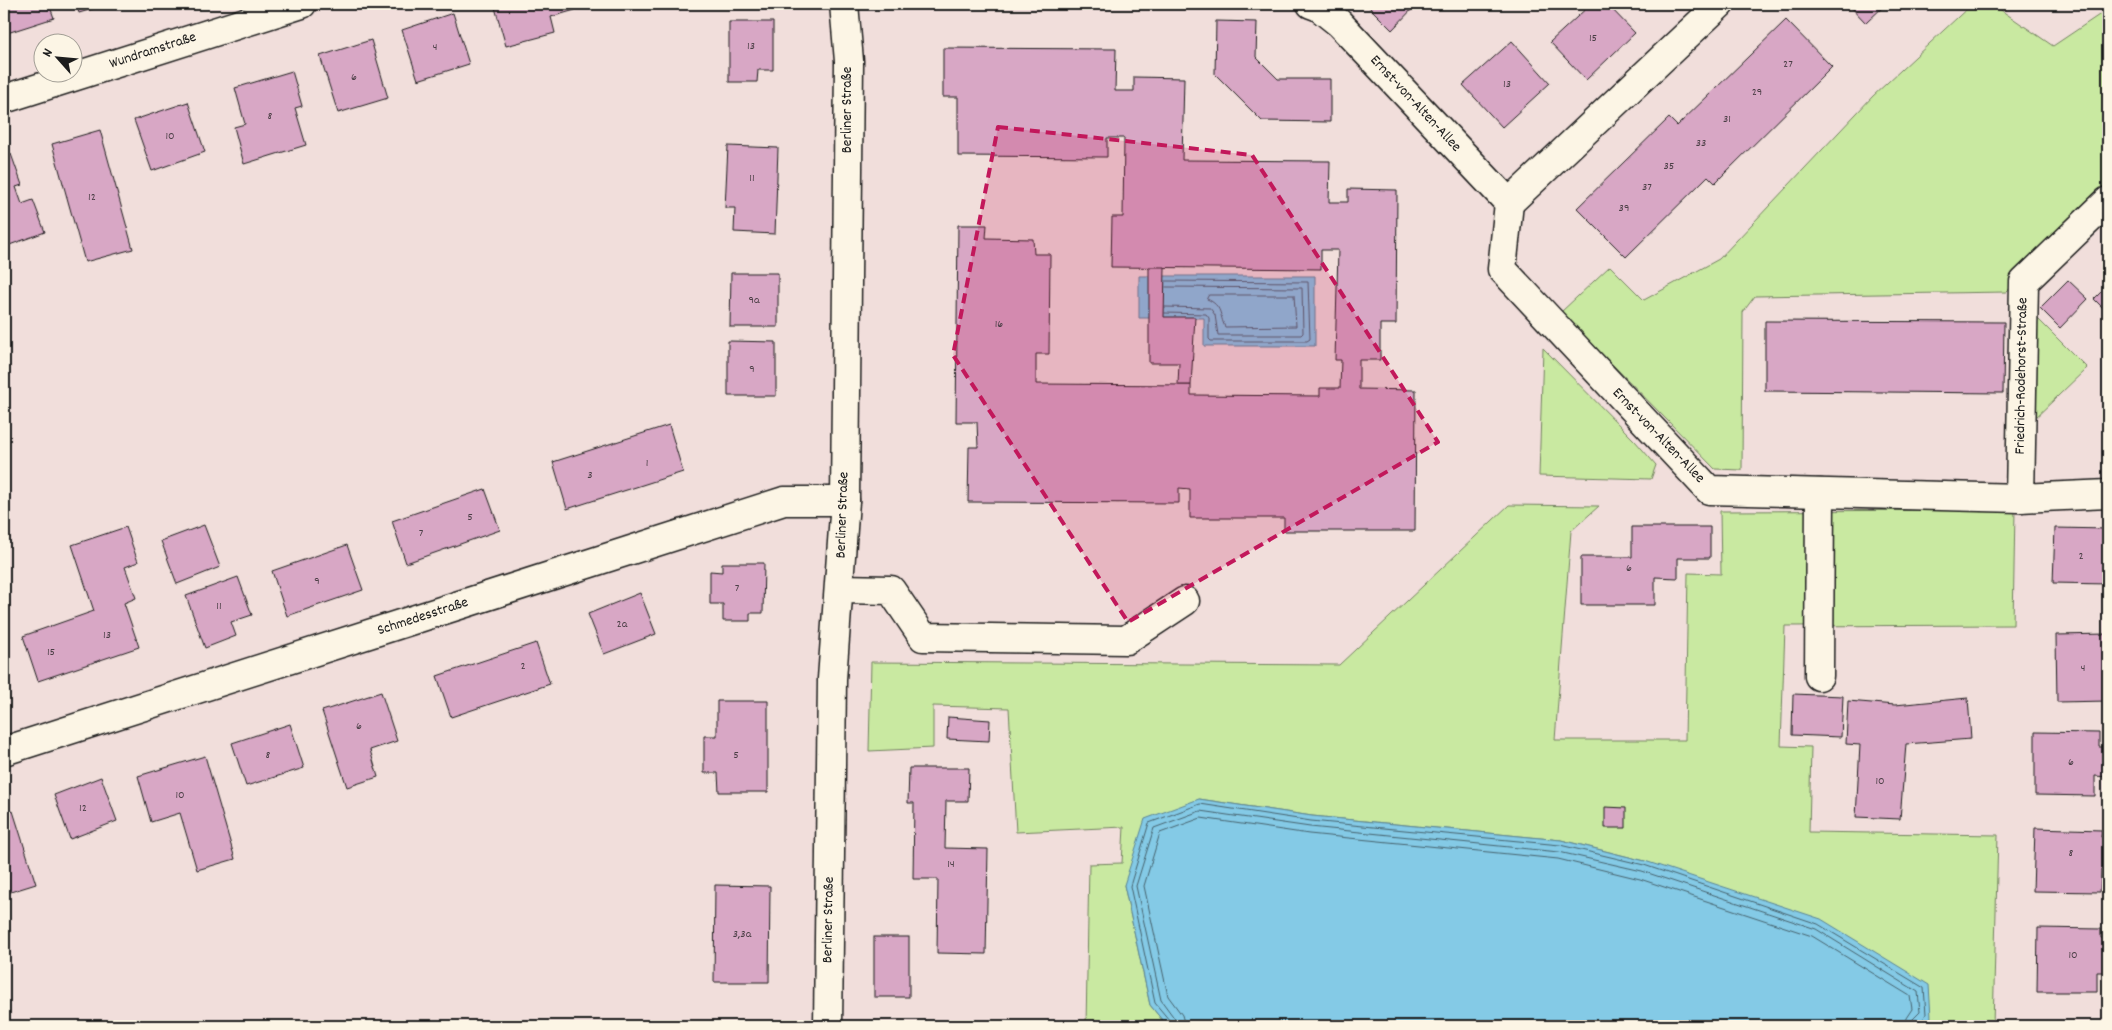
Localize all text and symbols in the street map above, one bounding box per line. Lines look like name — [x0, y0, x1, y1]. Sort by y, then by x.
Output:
street label: Wundramstraße — [107, 26, 200, 75]
house number: 15 — [1589, 30, 1597, 47]
north arrow — [32, 32, 82, 82]
house number: 13 — [747, 38, 755, 55]
house number: 4 — [433, 39, 438, 56]
text: N — [38, 45, 59, 61]
street label: Ernst-von-Alten-Allee — [1364, 51, 1466, 158]
house number: 27 — [1783, 56, 1793, 73]
street label: Berliner Straße — [837, 66, 859, 153]
house number: 6 — [351, 69, 357, 86]
house number: 13 — [1503, 76, 1511, 93]
house number: 29 — [1752, 84, 1762, 101]
house number: 8 — [268, 108, 273, 125]
house number: 31 — [1723, 111, 1731, 128]
house number: 10 — [165, 128, 175, 145]
house number: 33 — [1696, 135, 1706, 152]
house number: 35 — [1664, 158, 1674, 175]
house number: 11 — [749, 170, 755, 187]
house number: 37 — [1642, 179, 1652, 196]
house number: 12 — [88, 189, 96, 206]
house number: 39 — [1619, 200, 1629, 217]
house number: 9a — [748, 292, 760, 309]
street label: Friedrich-Rodehorst-Straße — [2010, 297, 2034, 455]
house number: 16 — [995, 316, 1003, 333]
house number: 9 — [749, 361, 755, 378]
street label: Ernst-von-Alten-Allee — [1606, 383, 1710, 489]
house number: 1 — [646, 455, 648, 472]
house number: 3 — [587, 467, 593, 484]
street label: Berliner Straße — [830, 471, 856, 559]
house number: 5 — [467, 509, 473, 526]
house number: 7 — [419, 525, 424, 542]
house number: 2 — [2078, 548, 2084, 565]
house number: 6 — [1626, 560, 1632, 577]
house number: 9 — [314, 573, 320, 590]
house number: 7 — [735, 580, 740, 597]
street label: Schmedesstraße — [375, 592, 472, 642]
house number: 11 — [216, 598, 222, 615]
house number: 2a — [617, 616, 628, 633]
house number: 13 — [103, 627, 111, 644]
house number: 15 — [47, 644, 55, 661]
house number: 2 — [520, 658, 526, 675]
house number: 4 — [2081, 660, 2086, 677]
house number: 6 — [356, 718, 362, 735]
house number: 8 — [266, 747, 271, 764]
house number: 5 — [733, 747, 739, 764]
house number: 6 — [2068, 754, 2074, 771]
house number: 10 — [1875, 773, 1885, 790]
house number: 10 — [175, 787, 185, 804]
house number: 12 — [79, 800, 87, 817]
house number: 8 — [2069, 845, 2074, 862]
house number: 14 — [947, 856, 955, 873]
street label: Berliner Straße — [817, 876, 841, 963]
house number: 3,3a — [733, 926, 752, 943]
house number: 10 — [2068, 947, 2078, 964]

